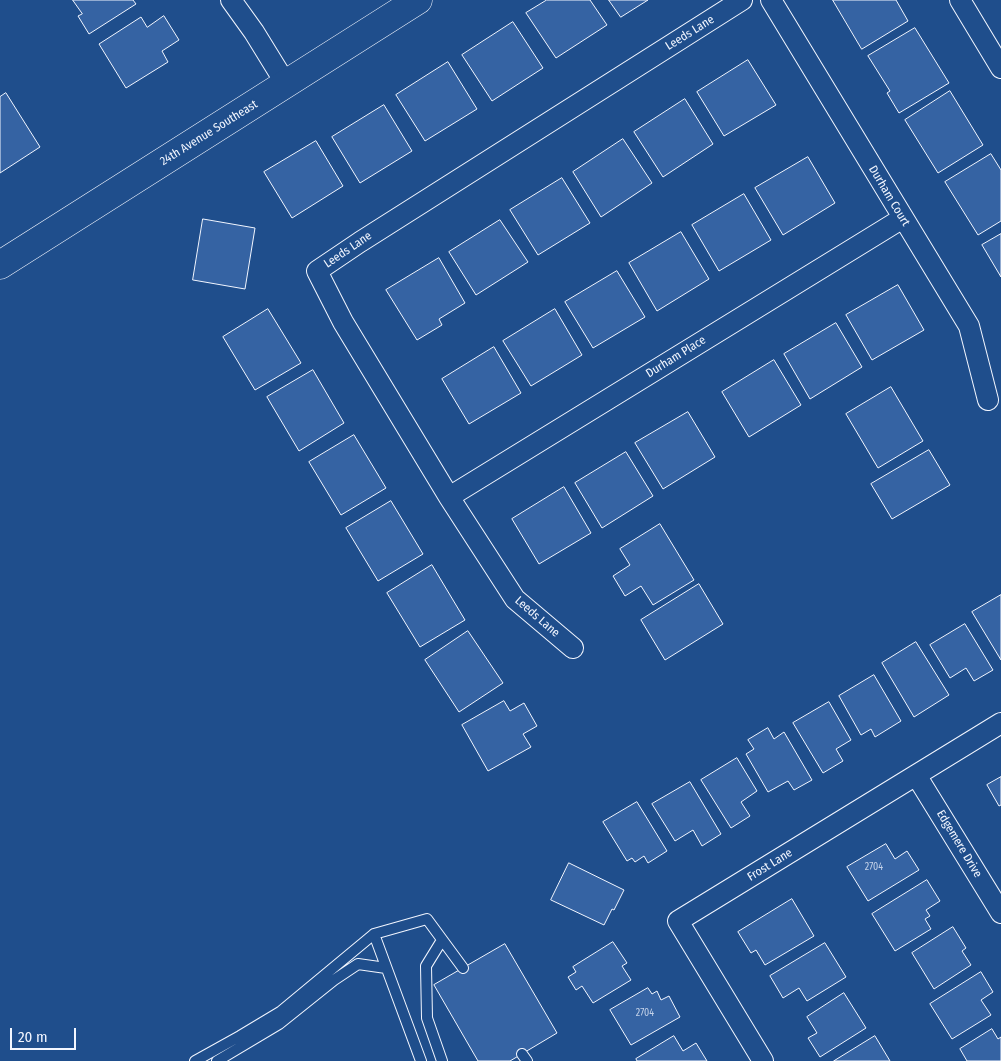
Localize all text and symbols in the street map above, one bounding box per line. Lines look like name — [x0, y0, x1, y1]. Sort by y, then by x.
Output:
street label: Leeds Lane — [663, 12, 717, 54]
street label: 24th Avenue Southeast — [158, 97, 260, 169]
street label: Durham Court — [865, 163, 913, 229]
street label: Leeds Lane — [321, 229, 375, 271]
street label: Durham Place — [643, 333, 709, 381]
street label: Leeds Lane — [512, 594, 562, 640]
street label: Edgemere Drive — [933, 808, 985, 880]
street label: Frost Lane — [745, 846, 795, 884]
house number: 2704 — [865, 861, 883, 873]
house number: 2704 — [636, 1007, 654, 1019]
scale bar — [12, 1018, 79, 1050]
text: 20 m — [18, 1028, 48, 1046]

